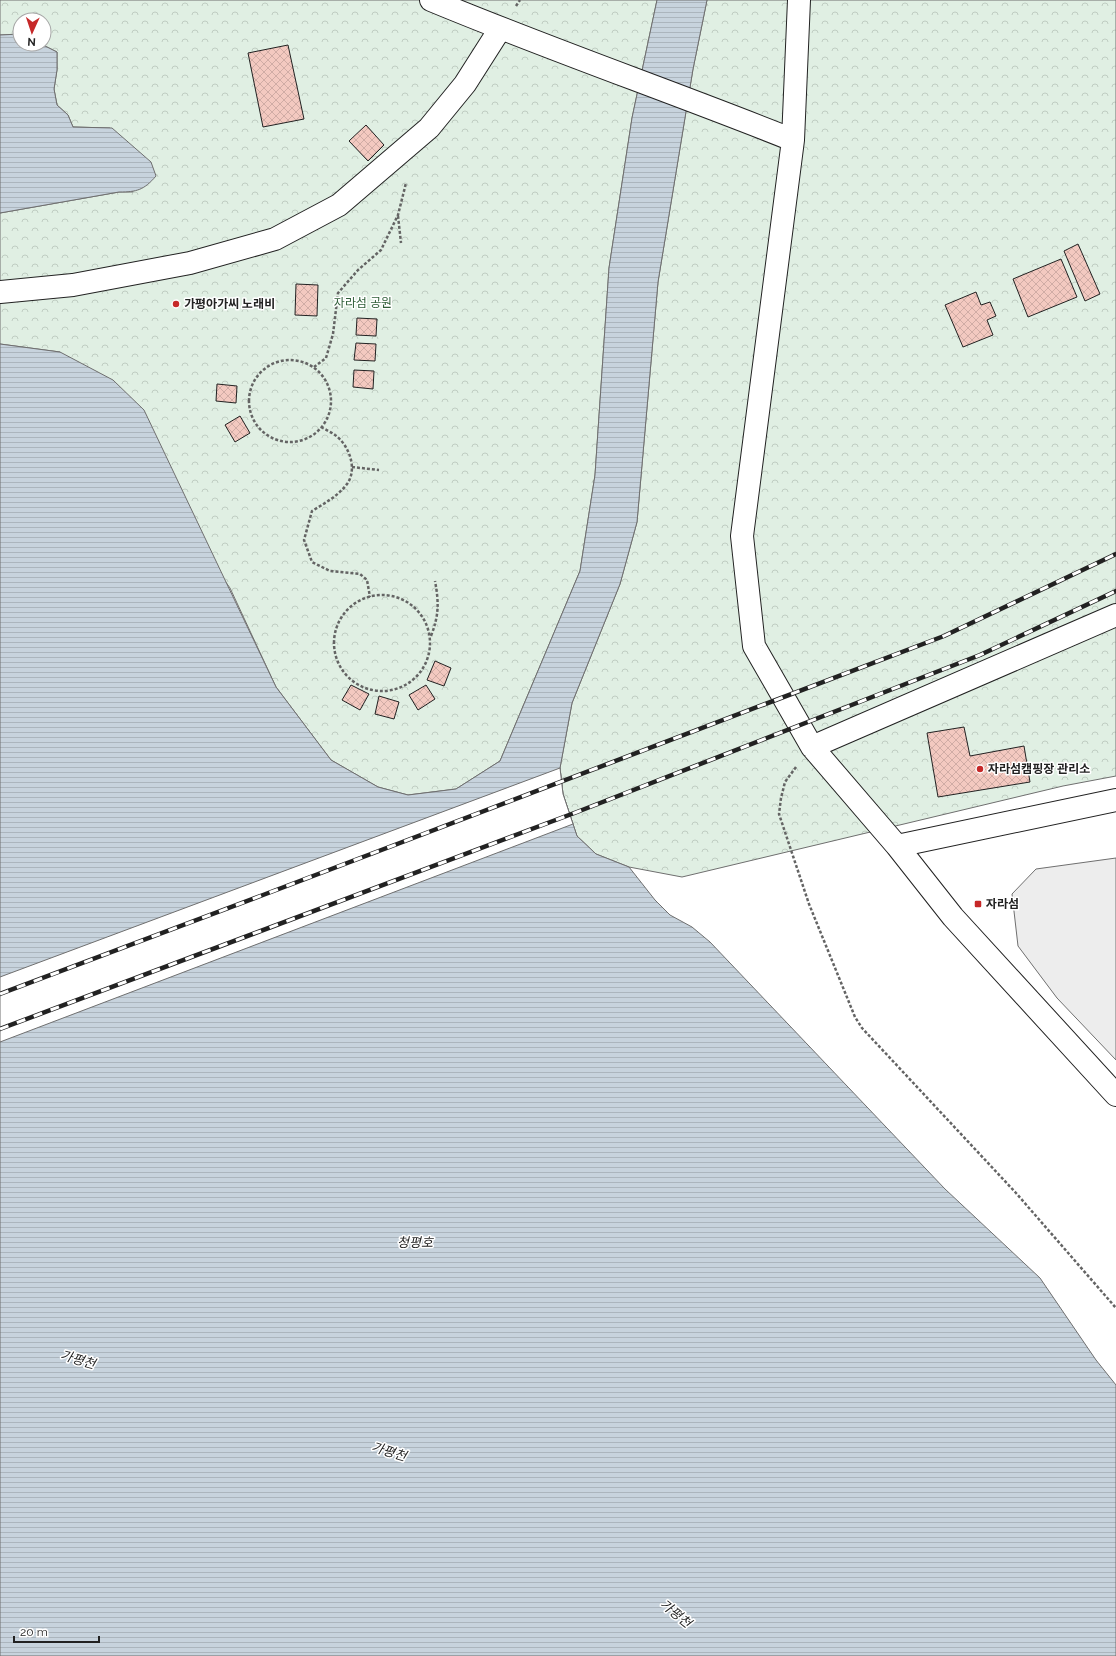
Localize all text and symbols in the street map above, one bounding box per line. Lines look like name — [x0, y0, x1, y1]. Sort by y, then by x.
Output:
north arrow — [12, 12, 52, 52]
text: N — [27, 35, 36, 48]
park label: 자라섬 공원 — [334, 296, 392, 310]
place label: 가평아가씨 노래비 — [184, 297, 275, 311]
marker: 가평아가씨 노래비 — [171, 299, 181, 309]
place label: 자라섬캠핑장 관리소 — [988, 762, 1090, 776]
marker: 자라섬캠핑장 관리소 — [975, 764, 985, 774]
place label: 자라섬 — [986, 897, 1019, 911]
marker: 자라섬 — [973, 899, 983, 909]
water label: 청평호 — [397, 1235, 434, 1250]
water label: 가평천 — [59, 1347, 98, 1372]
water label: 가평천 — [369, 1439, 409, 1464]
water label: 가평천 — [657, 1596, 695, 1631]
scale bar — [14, 1618, 99, 1644]
text: 20 m — [20, 1625, 48, 1639]

